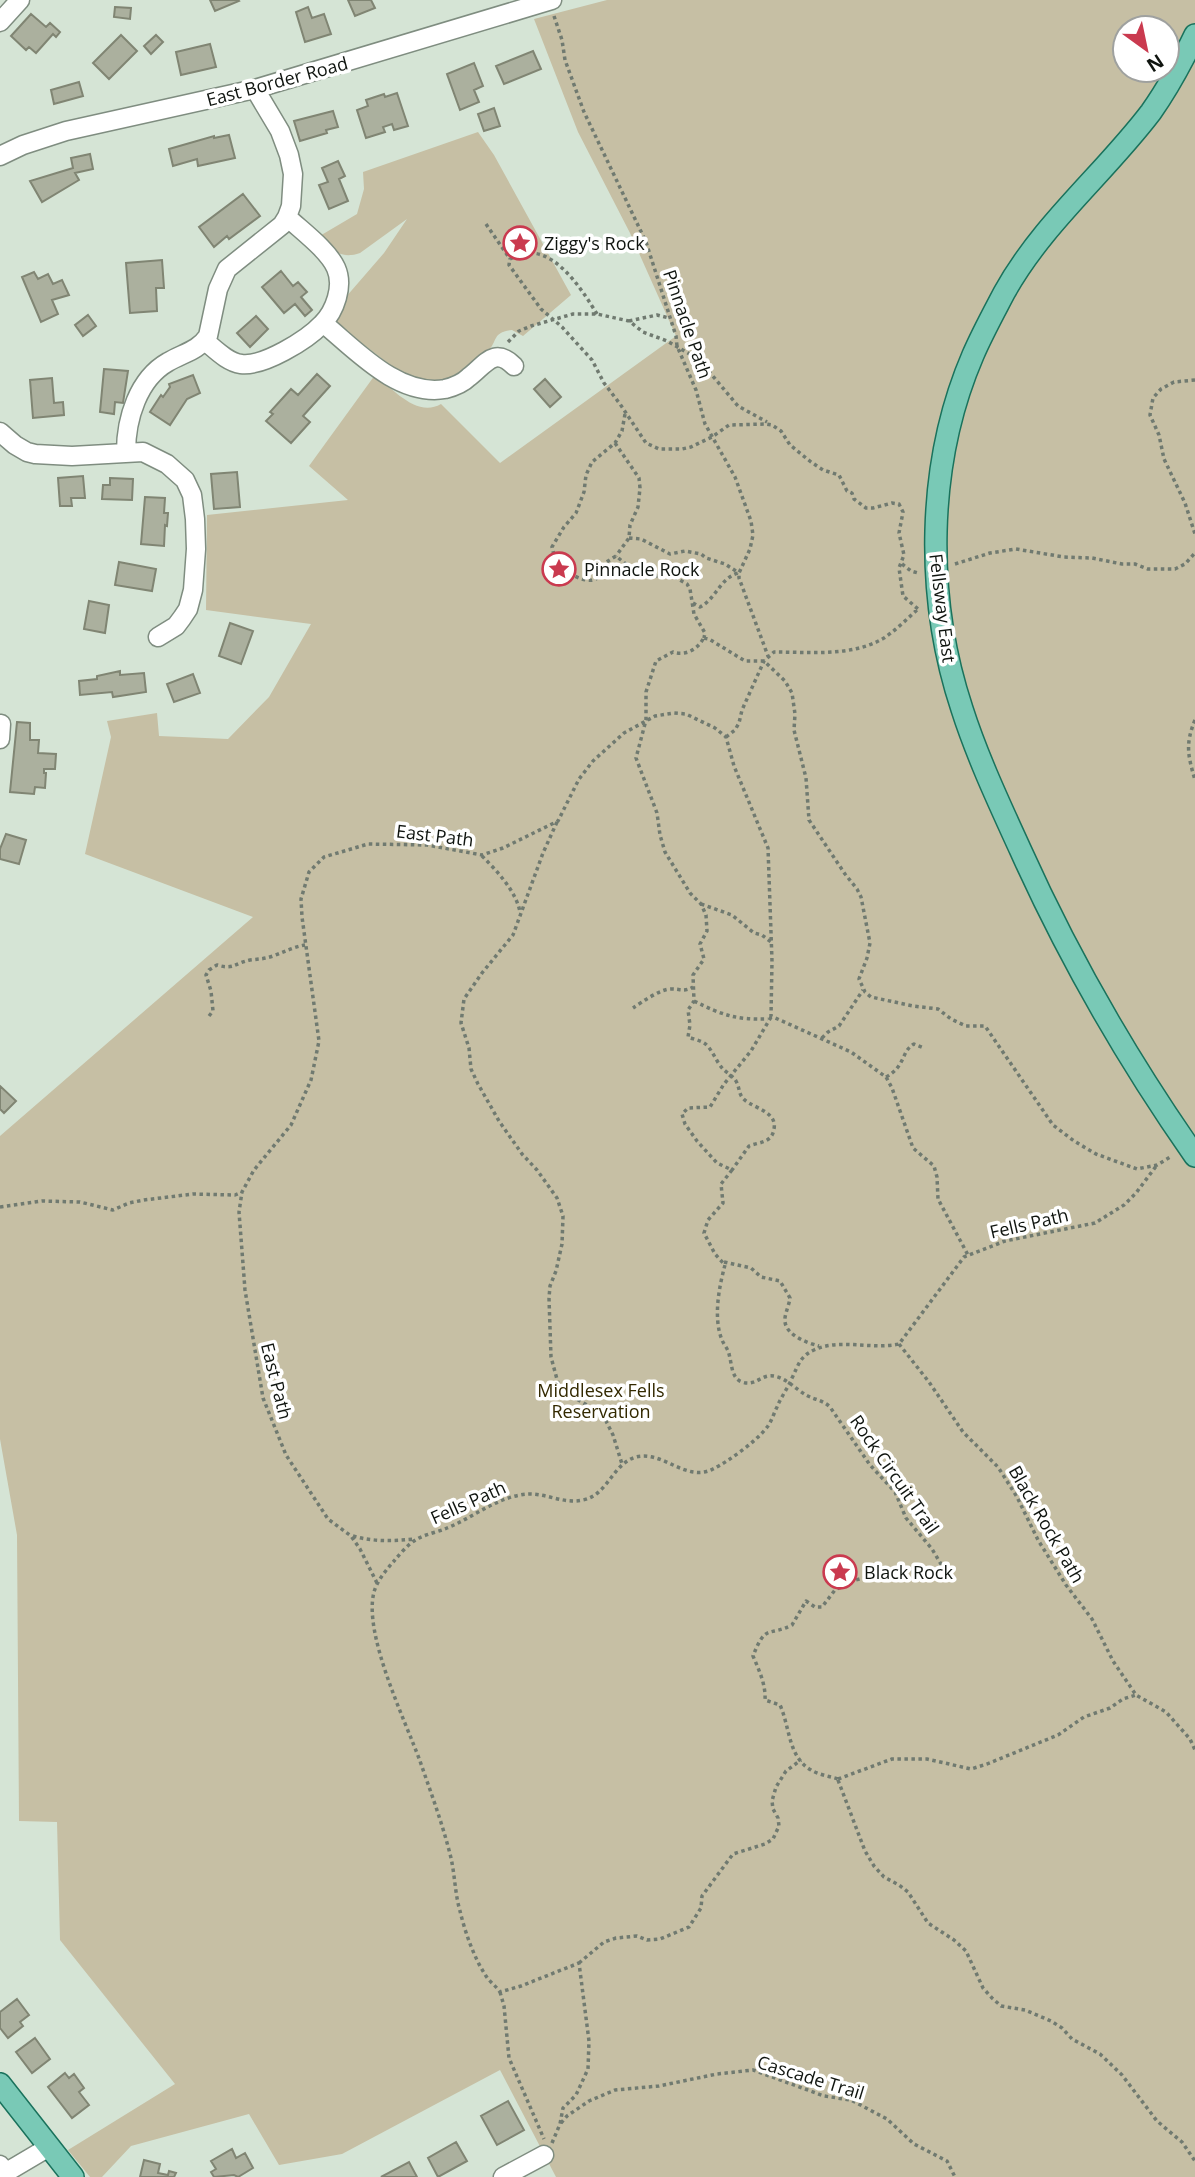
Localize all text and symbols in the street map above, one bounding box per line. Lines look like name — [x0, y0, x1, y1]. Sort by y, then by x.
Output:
north arrow — [1111, 14, 1181, 84]
text: N — [1142, 48, 1169, 78]
street label: East Border Road — [204, 51, 350, 111]
place icon: Ziggy's Rock — [501, 224, 539, 262]
place label: Ziggy's Rock — [544, 231, 645, 255]
street label: Pinnacle Path — [658, 266, 718, 382]
place icon: Pinnacle Rock — [540, 550, 578, 588]
street label: Fellsway East — [924, 552, 962, 664]
place label: Pinnacle Rock — [584, 557, 700, 581]
street label: East Path — [395, 818, 475, 852]
street label: Fells Path — [987, 1202, 1071, 1244]
street label: East Path — [256, 1340, 298, 1422]
park label: Middlesex Fells Reservation — [537, 1378, 665, 1423]
street label: Rock Circuit Trail — [845, 1410, 945, 1538]
street label: Black Rock Path — [1004, 1461, 1090, 1587]
street label: Fells Path — [427, 1475, 509, 1529]
place icon: Black Rock — [821, 1553, 859, 1591]
place label: Black Rock — [864, 1560, 953, 1584]
street label: Cascade Trail — [755, 2049, 867, 2105]

